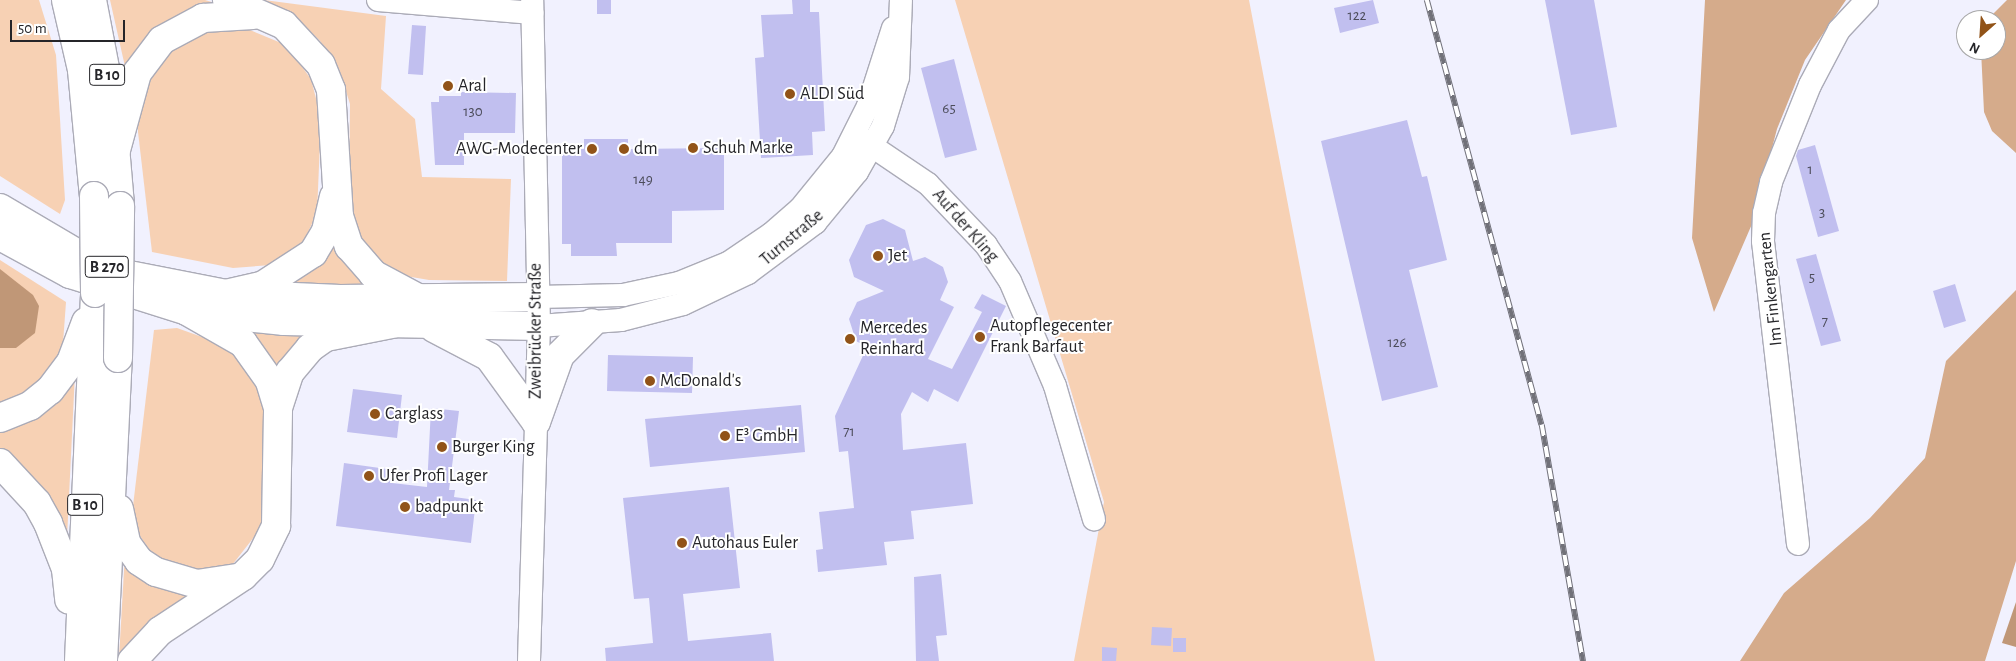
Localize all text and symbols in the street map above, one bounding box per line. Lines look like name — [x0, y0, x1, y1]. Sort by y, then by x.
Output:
house number: 122 — [1348, 7, 1366, 25]
scale bar — [12, 10, 128, 42]
north arrow — [1956, 10, 2006, 60]
text: 50 m — [18, 21, 47, 36]
text: N — [1967, 39, 1982, 56]
road number: B 10 — [88, 62, 126, 88]
place label: Aral — [458, 75, 487, 97]
marker: Aral — [442, 80, 454, 92]
place label: ALDI Süd — [800, 83, 864, 105]
marker: ALDI Süd — [784, 88, 796, 100]
house number: 65 — [942, 100, 956, 118]
house number: 130 — [463, 103, 483, 121]
place label: Schuh Marke — [703, 137, 793, 159]
place label: AWG-Modecenter — [456, 138, 582, 160]
place label: dm — [634, 138, 658, 160]
marker: Schuh Marke — [687, 142, 699, 154]
marker: AWG-Modecenter — [586, 143, 598, 155]
marker: dm — [618, 143, 630, 155]
house number: 1 — [1807, 161, 1813, 179]
house number: 149 — [633, 171, 653, 189]
street label: Auf der Kling — [927, 185, 1003, 267]
house number: 3 — [1819, 204, 1825, 222]
street label: Turnstraße — [756, 205, 828, 271]
street label: Im Finkengarten — [1754, 231, 1788, 347]
place label: Jet — [888, 245, 907, 267]
marker: Jet — [872, 250, 884, 262]
road number: B 270 — [84, 253, 130, 280]
street label: Zweibrücker Straße — [525, 263, 547, 399]
house number: 5 — [1809, 269, 1815, 287]
house number: 7 — [1822, 313, 1828, 331]
place label: Autopflegecenter Frank Barfaut — [990, 316, 1112, 358]
place label: Mercedes Reinhard — [860, 318, 927, 360]
marker: Autopflegecenter Frank Barfaut — [974, 331, 986, 343]
marker: Mercedes Reinhard — [844, 333, 856, 345]
house number: 126 — [1387, 334, 1407, 352]
place label: McDonald's — [660, 370, 742, 392]
marker: McDonald's — [644, 375, 656, 387]
place label: Carglass — [385, 403, 443, 425]
marker: Carglass — [369, 408, 381, 420]
house number: 71 — [843, 423, 855, 441]
place label: E³ GmbH — [735, 425, 798, 447]
marker: E³ GmbH — [719, 430, 731, 442]
place label: Burger King — [452, 436, 535, 458]
marker: Burger King — [436, 441, 448, 453]
place label: Ufer Profi Lager — [379, 465, 488, 487]
marker: Ufer Profi Lager — [363, 470, 375, 482]
road number: B 10 — [66, 492, 104, 518]
place label: badpunkt — [415, 496, 483, 518]
marker: badpunkt — [399, 501, 411, 513]
place label: Autohaus Euler — [692, 532, 798, 554]
marker: Autohaus Euler — [676, 537, 688, 549]

